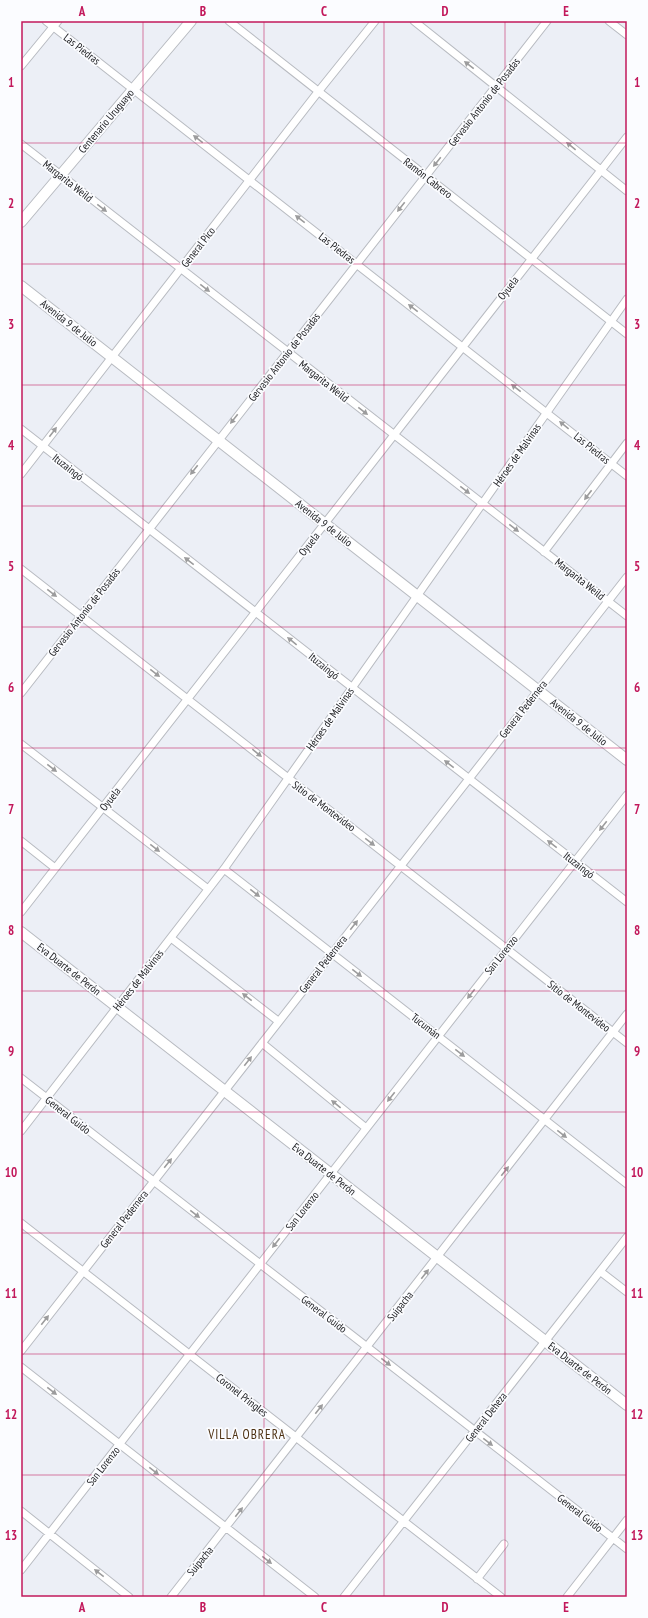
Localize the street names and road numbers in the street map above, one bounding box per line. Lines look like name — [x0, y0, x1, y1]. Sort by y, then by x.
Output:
street label: Las Piedras — [61, 30, 103, 68]
street label: Gervasio Antonio de Posadas — [445, 55, 523, 149]
street label: Centenario Uruguayo — [75, 86, 137, 156]
street label: Ramón Cabrero — [401, 155, 455, 202]
street label: Margarita Weild — [40, 157, 96, 205]
street label: General Pico — [178, 224, 218, 270]
street label: Las Piedras — [316, 229, 358, 267]
street label: Oyuela — [494, 273, 522, 303]
street label: Avenida 9 de Julio — [38, 296, 100, 350]
street label: Gervasio Antonio de Posadas — [245, 310, 323, 404]
street label: Margarita Weild — [296, 357, 352, 405]
street label: Héroes de Malvinas — [490, 420, 544, 489]
street label: Las Piedras — [571, 429, 613, 467]
street label: Ituzaingó — [50, 451, 86, 484]
street label: Avenida 9 de Julio — [293, 496, 355, 550]
street label: Oyuela — [295, 529, 323, 559]
street label: Margarita Weild — [552, 555, 608, 603]
street label: Gervasio Antonio de Posadas — [45, 565, 123, 659]
street label: Ituzaingó — [306, 649, 342, 683]
street label: General Pedernera — [496, 677, 550, 741]
street label: Héroes de Malvinas — [303, 684, 357, 753]
street label: Avenida 9 de Julio — [548, 695, 610, 749]
street label: Sitio de Montevideo — [290, 778, 359, 835]
street label: Oyuela — [96, 784, 124, 814]
street label: Ituzaingó — [561, 849, 597, 882]
street label: General Pedernera — [296, 932, 350, 996]
street label: San Lorenzo — [481, 932, 521, 977]
street label: Eva Duarte de Perón — [34, 940, 104, 998]
street label: Héroes de Malvinas — [110, 946, 166, 1013]
street label: Sitio de Montevideo — [545, 977, 613, 1035]
street label: Tucumán — [408, 1010, 444, 1042]
street label: General Guido — [43, 1093, 94, 1137]
street label: Eva Duarte de Perón — [289, 1140, 359, 1198]
street label: General Pedernera — [97, 1187, 151, 1251]
street label: San Lorenzo — [282, 1188, 322, 1233]
street label: Suipacha — [384, 1288, 416, 1324]
street label: General Guido — [298, 1292, 350, 1336]
street label: Eva Duarte de Perón — [545, 1339, 615, 1397]
street label: Coronel Pringles — [213, 1370, 271, 1420]
street label: General Deheza — [462, 1389, 510, 1445]
street label: San Lorenzo — [83, 1443, 123, 1488]
street label: General Guido — [555, 1491, 606, 1535]
street label: Suipacha — [184, 1543, 216, 1579]

